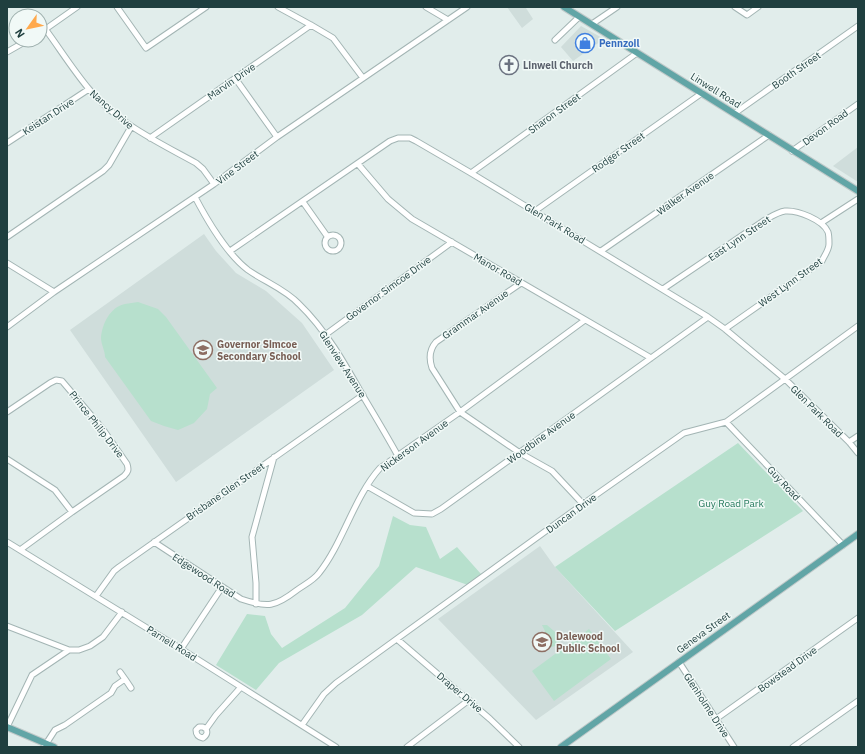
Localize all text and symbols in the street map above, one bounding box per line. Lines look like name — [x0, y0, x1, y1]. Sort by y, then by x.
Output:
north arrow — [8, 8, 48, 48]
text: N — [12, 26, 28, 41]
shop icon: Pennzoil — [574, 32, 596, 54]
place label: Pennzoil — [599, 37, 640, 50]
street label: Booth Street — [769, 49, 824, 92]
church icon: Linwell Church — [498, 54, 520, 76]
place label: Linwell Church — [523, 59, 593, 72]
street label: Marvin Drive — [205, 60, 258, 103]
street label: Linwell Road — [688, 70, 743, 111]
street label: Nancy Drive — [87, 87, 137, 132]
street label: Sharon Street — [526, 90, 583, 137]
street label: Keistan Drive — [20, 95, 77, 138]
street label: Devon Road — [800, 106, 851, 148]
street label: Rodger Street — [589, 129, 648, 175]
street label: Vine Street — [214, 147, 261, 188]
street label: Walker Avenue — [654, 169, 717, 218]
street label: Glen Park Road — [522, 200, 588, 247]
street label: East Lynn Street — [706, 212, 773, 264]
street label: Manor Road — [471, 250, 524, 289]
street label: Governor Simcoe Drive — [343, 253, 434, 324]
street label: West Lynn Street — [756, 255, 825, 310]
street label: Grammar Avenue — [440, 286, 511, 342]
street label: Glenview Avenue — [316, 328, 369, 401]
place label: Governor Simcoe Secondary School — [217, 338, 301, 363]
school or university icon: Governor Simcoe Secondary School — [192, 339, 214, 361]
street label: Glen Park Road — [788, 382, 846, 440]
street label: Prince Philip Drive — [66, 388, 127, 461]
street label: Woodbine Avenue — [505, 408, 578, 466]
street label: Nickerson Avenue — [378, 416, 451, 474]
street label: Brisbane Glen Street — [184, 459, 267, 523]
street label: Guy Road — [764, 463, 803, 503]
street label: Duncan Drive — [543, 490, 600, 536]
park label: Guy Road Park — [698, 497, 765, 510]
street label: Edgewood Road — [170, 550, 238, 601]
street label: Geneva Street — [674, 608, 733, 656]
street label: Parnell Road — [144, 623, 199, 664]
place label: Dalewood Public School — [556, 630, 620, 655]
school or university icon: Dalewood Public School — [531, 631, 553, 653]
street label: Bowstead Drive — [755, 643, 820, 695]
street label: Draper Drive — [434, 669, 486, 716]
street label: Glenholme Drive — [681, 670, 733, 741]

